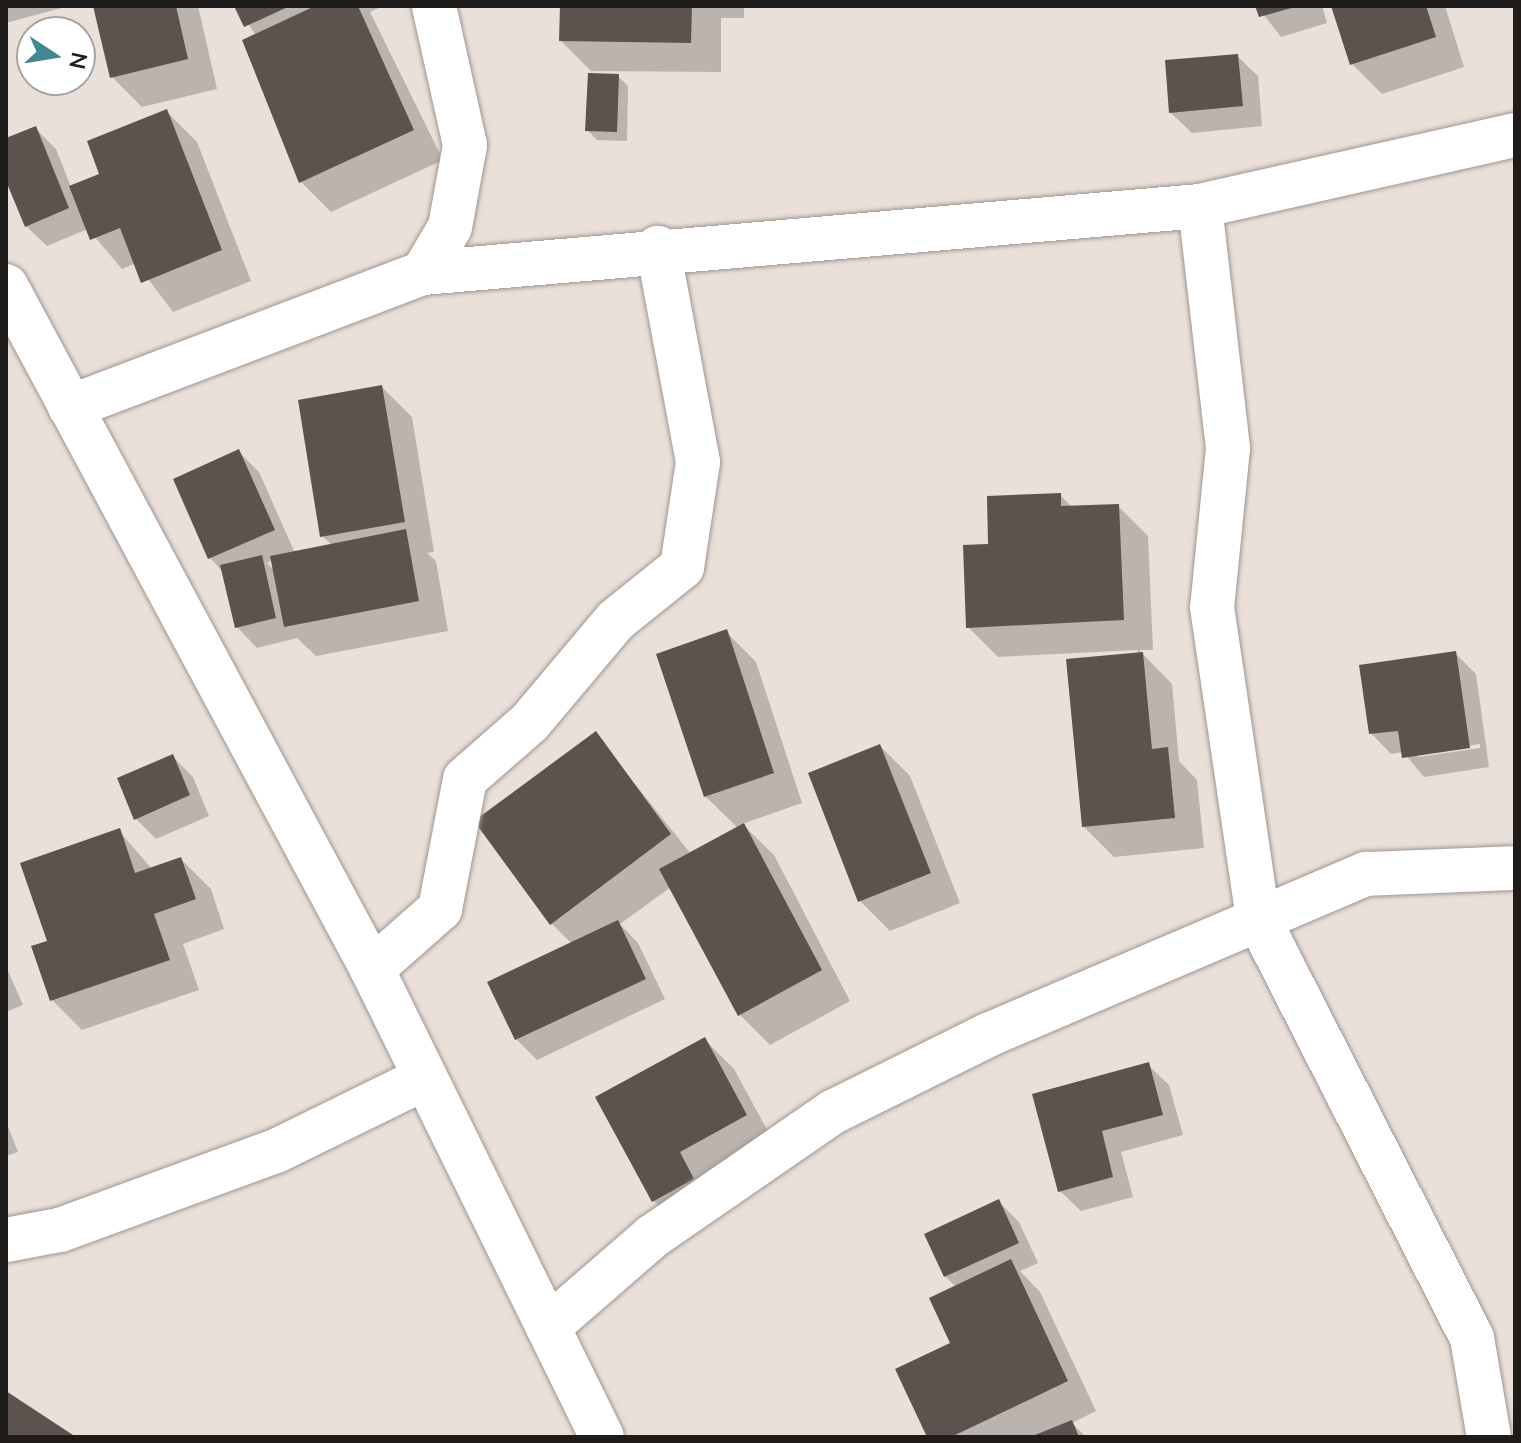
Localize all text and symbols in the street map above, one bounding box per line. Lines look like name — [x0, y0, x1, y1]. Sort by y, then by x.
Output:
north arrow — [16, 16, 96, 96]
text: N — [61, 49, 94, 72]

